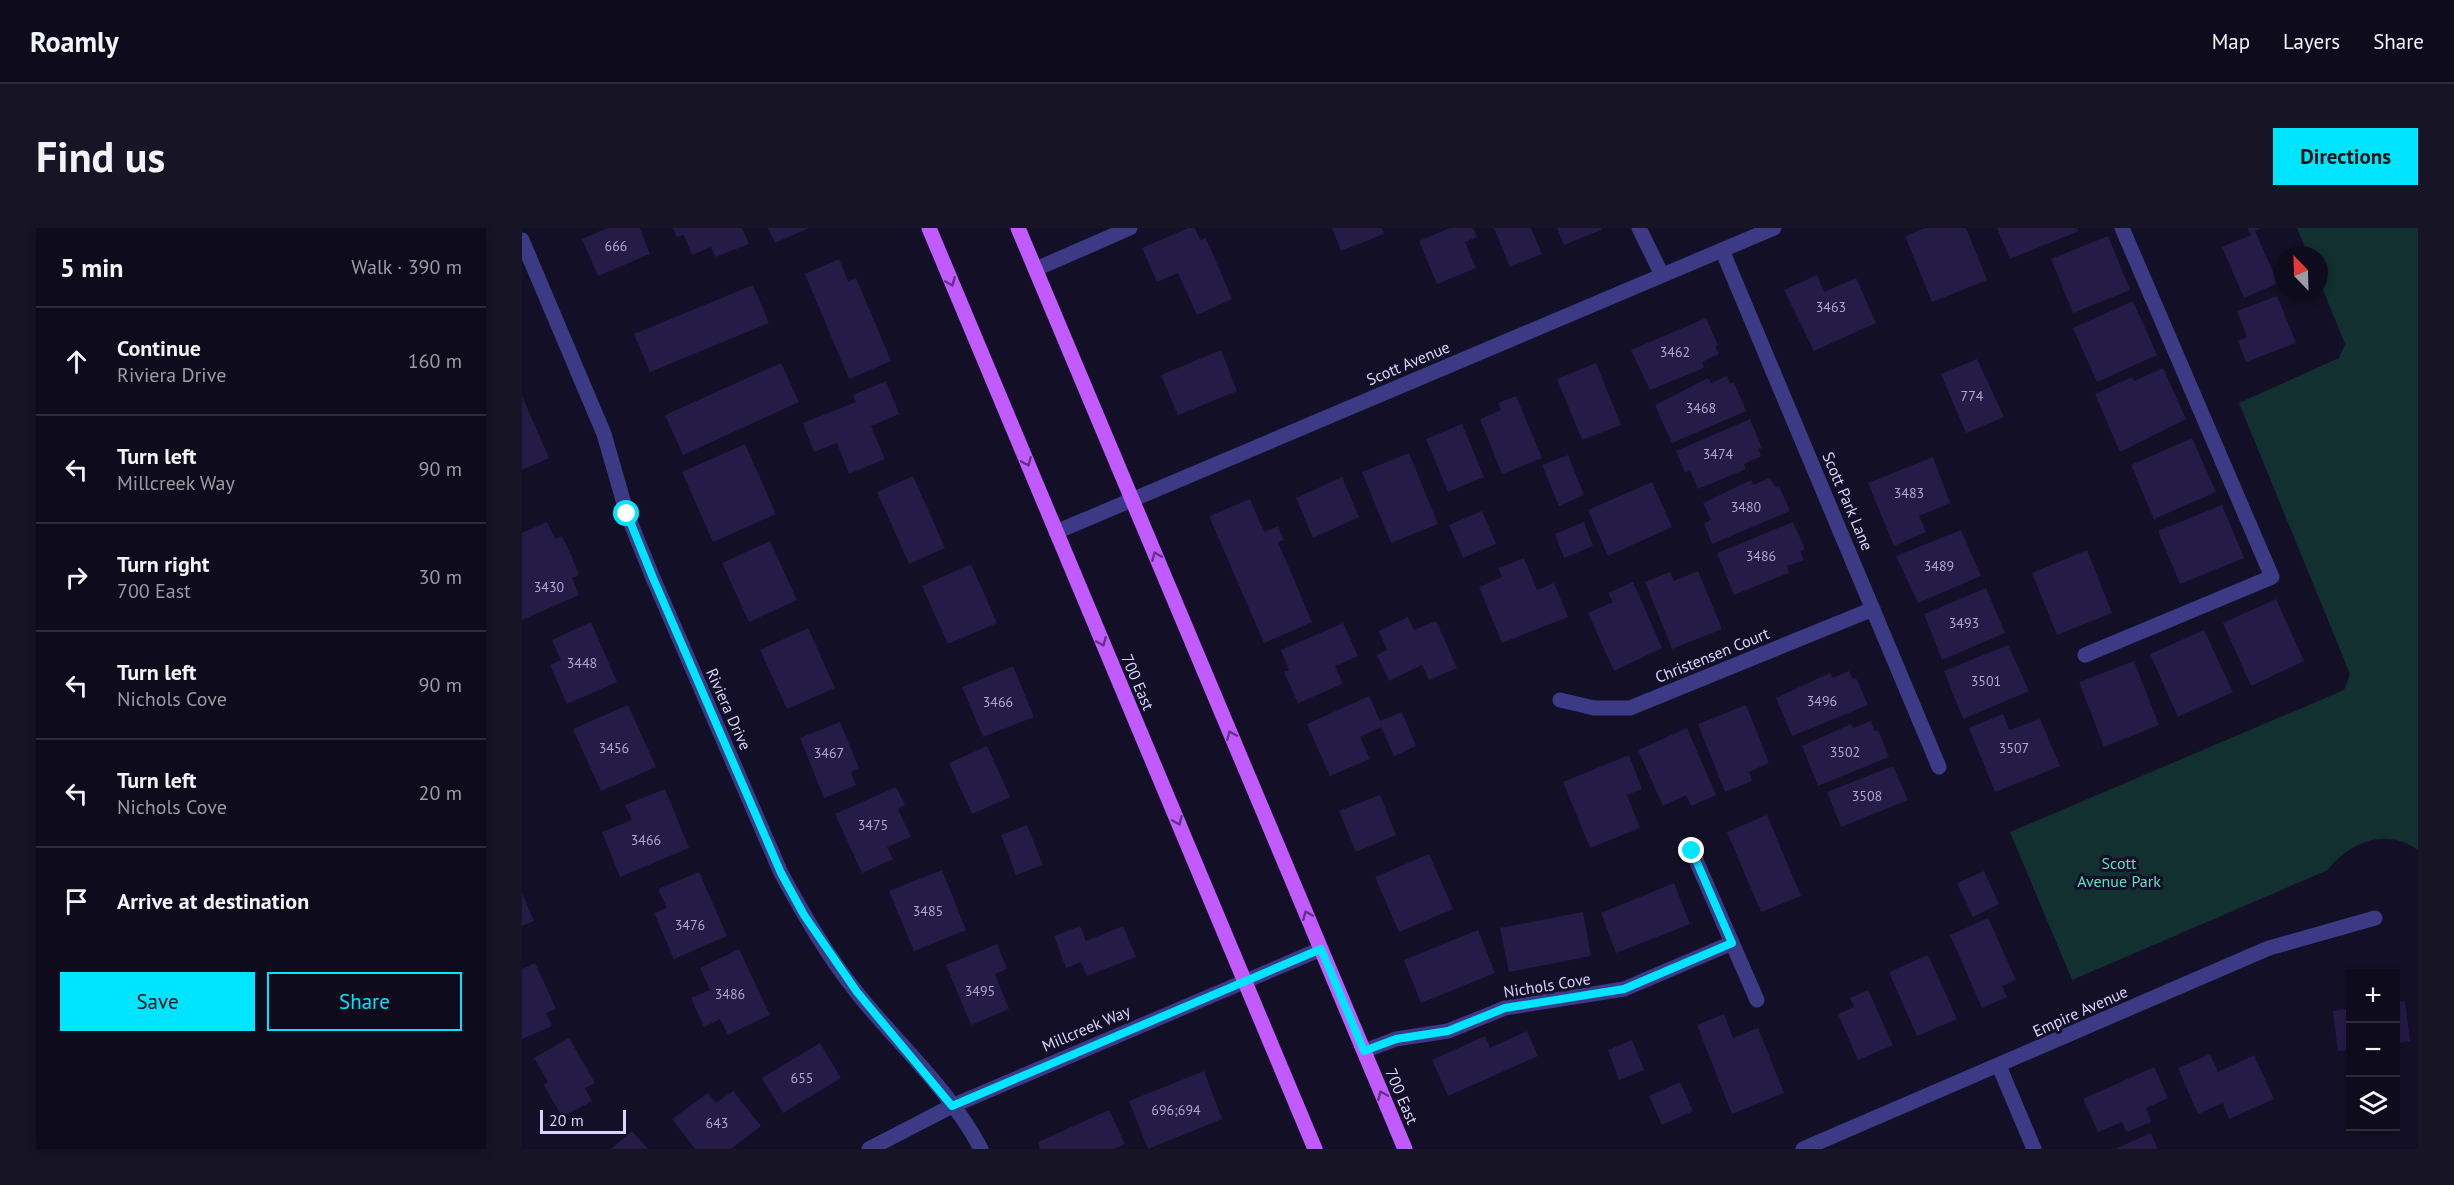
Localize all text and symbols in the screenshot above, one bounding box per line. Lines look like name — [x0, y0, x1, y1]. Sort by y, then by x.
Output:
text: Roamly — [30, 23, 119, 60]
text: Map — [2212, 28, 2250, 55]
text: Layers — [2283, 28, 2340, 55]
text: Share — [2373, 28, 2424, 55]
button: Directions — [2273, 128, 2418, 185]
text: Find us — [36, 129, 165, 184]
house number: 666 — [605, 237, 627, 255]
north arrow — [2274, 246, 2328, 300]
text: 5 min — [60, 251, 123, 284]
text: Walk · 390 m — [351, 254, 462, 280]
one-way arrow — [944, 276, 956, 287]
house number: 3463 — [1816, 298, 1846, 316]
text: Continue — [117, 334, 201, 362]
street label: Scott Avenue — [1363, 337, 1453, 389]
house number: 3462 — [1660, 343, 1690, 361]
icon: ahead — [60, 345, 93, 378]
text: 160 m — [408, 348, 462, 374]
text: Riviera Drive — [117, 362, 226, 388]
house number: 774 — [1961, 387, 1984, 405]
house number: 3468 — [1686, 399, 1716, 417]
text: Turn left — [117, 442, 197, 470]
house number: 3474 — [1703, 445, 1734, 463]
street label: Scott Park Lane — [1818, 449, 1878, 553]
icon: left — [60, 453, 93, 486]
one-way arrow — [1020, 455, 1032, 466]
text: 90 m — [419, 456, 462, 482]
text: Millcreek Way — [117, 470, 235, 496]
house number: 3483 — [1894, 484, 1924, 502]
house number: 3480 — [1731, 498, 1762, 516]
route start — [613, 500, 639, 526]
house number: 3486 — [1746, 547, 1776, 565]
text: Turn right — [117, 550, 209, 578]
one-way arrow — [1151, 551, 1163, 562]
house number: 3489 — [1924, 557, 1954, 575]
icon: right — [60, 561, 93, 594]
text: 30 m — [419, 564, 462, 590]
text: 700 East — [117, 578, 191, 604]
house number: 3430 — [534, 578, 565, 596]
house number: 3493 — [1949, 614, 1979, 632]
street label: Christensen Court — [1652, 623, 1773, 687]
one-way arrow — [1095, 635, 1107, 646]
street label: 700 East — [1117, 651, 1159, 714]
house number: 3448 — [567, 654, 597, 672]
text: Turn left — [117, 658, 197, 686]
street label: Riviera Drive — [702, 665, 756, 753]
icon: left — [60, 669, 93, 702]
text: 90 m — [419, 672, 462, 698]
house number: 3501 — [1971, 672, 2001, 690]
text: Nichols Cove — [117, 686, 227, 712]
house number: 3496 — [1807, 692, 1837, 710]
house number: 3466 — [983, 693, 1013, 711]
one-way arrow — [1227, 731, 1239, 742]
house number: 3456 — [599, 739, 629, 757]
house number: 3507 — [1999, 739, 2029, 757]
house number: 3502 — [1830, 743, 1860, 761]
house number: 3467 — [814, 744, 844, 762]
text: Turn left — [117, 766, 197, 794]
icon: left — [60, 777, 93, 810]
text: 20 m — [419, 780, 462, 806]
house number: 3508 — [1852, 787, 1882, 805]
text: Nichols Cove — [117, 794, 227, 820]
one-way arrow — [1171, 815, 1183, 826]
house number: 3475 — [858, 816, 888, 834]
house number: 3466 — [631, 831, 661, 849]
route end — [1678, 837, 1704, 863]
park label: Scott Avenue Park — [2077, 853, 2161, 891]
icon: arrive — [60, 885, 93, 918]
text: Arrive at destination — [117, 887, 309, 915]
house number: 3485 — [913, 902, 943, 920]
one-way arrow — [1302, 910, 1314, 921]
house number: 3476 — [675, 916, 705, 934]
street label: Nichols Cove — [1502, 968, 1592, 1002]
map controls — [2346, 969, 2400, 1131]
button: + — [2346, 969, 2400, 1023]
button: Save — [60, 972, 255, 1031]
button: Share — [267, 972, 462, 1031]
street label: Empire Avenue — [2029, 981, 2131, 1041]
house number: 3495 — [965, 982, 995, 1000]
house number: 3486 — [715, 985, 745, 1003]
street label: Millcreek Way — [1039, 1000, 1134, 1056]
button: − — [2346, 1023, 2400, 1077]
street label: 700 East — [1381, 1065, 1423, 1128]
house number: 655 — [791, 1069, 813, 1087]
button: layers — [2346, 1077, 2400, 1131]
one-way arrow — [1377, 1090, 1389, 1101]
house number: 696;694 — [1151, 1101, 1201, 1119]
scale bar — [540, 1107, 626, 1134]
text: 20 m — [549, 1110, 584, 1130]
house number: 643 — [706, 1114, 728, 1132]

